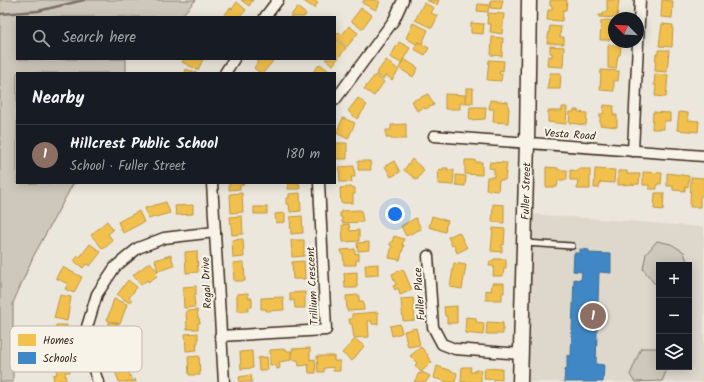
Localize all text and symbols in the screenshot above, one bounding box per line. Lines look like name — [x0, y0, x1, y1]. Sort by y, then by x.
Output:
north arrow — [608, 12, 644, 48]
search box — [16, 16, 336, 60]
text: Search here — [62, 26, 136, 50]
icon: search — [30, 27, 52, 49]
text: Nearby — [32, 85, 84, 112]
street label: Vesta Road — [544, 124, 597, 146]
text: Hillcrest Public School — [70, 132, 218, 156]
text: 1 — [43, 144, 47, 165]
text: 180 m — [286, 144, 320, 165]
text: School · Fuller Street — [70, 156, 186, 177]
street label: Fuller Street — [517, 161, 536, 220]
your location — [385, 204, 405, 224]
street label: Trillium Crescent — [302, 246, 324, 326]
street label: Regal Drive — [197, 257, 217, 309]
map controls — [656, 262, 692, 370]
button: + — [656, 262, 692, 298]
street label: Fuller Place — [409, 267, 431, 321]
button: − — [656, 298, 692, 334]
pin: 1 — [580, 301, 606, 331]
legend — [10, 326, 142, 372]
text: Homes — [43, 332, 74, 350]
button: layers — [656, 334, 692, 370]
text: Schools — [43, 350, 77, 368]

